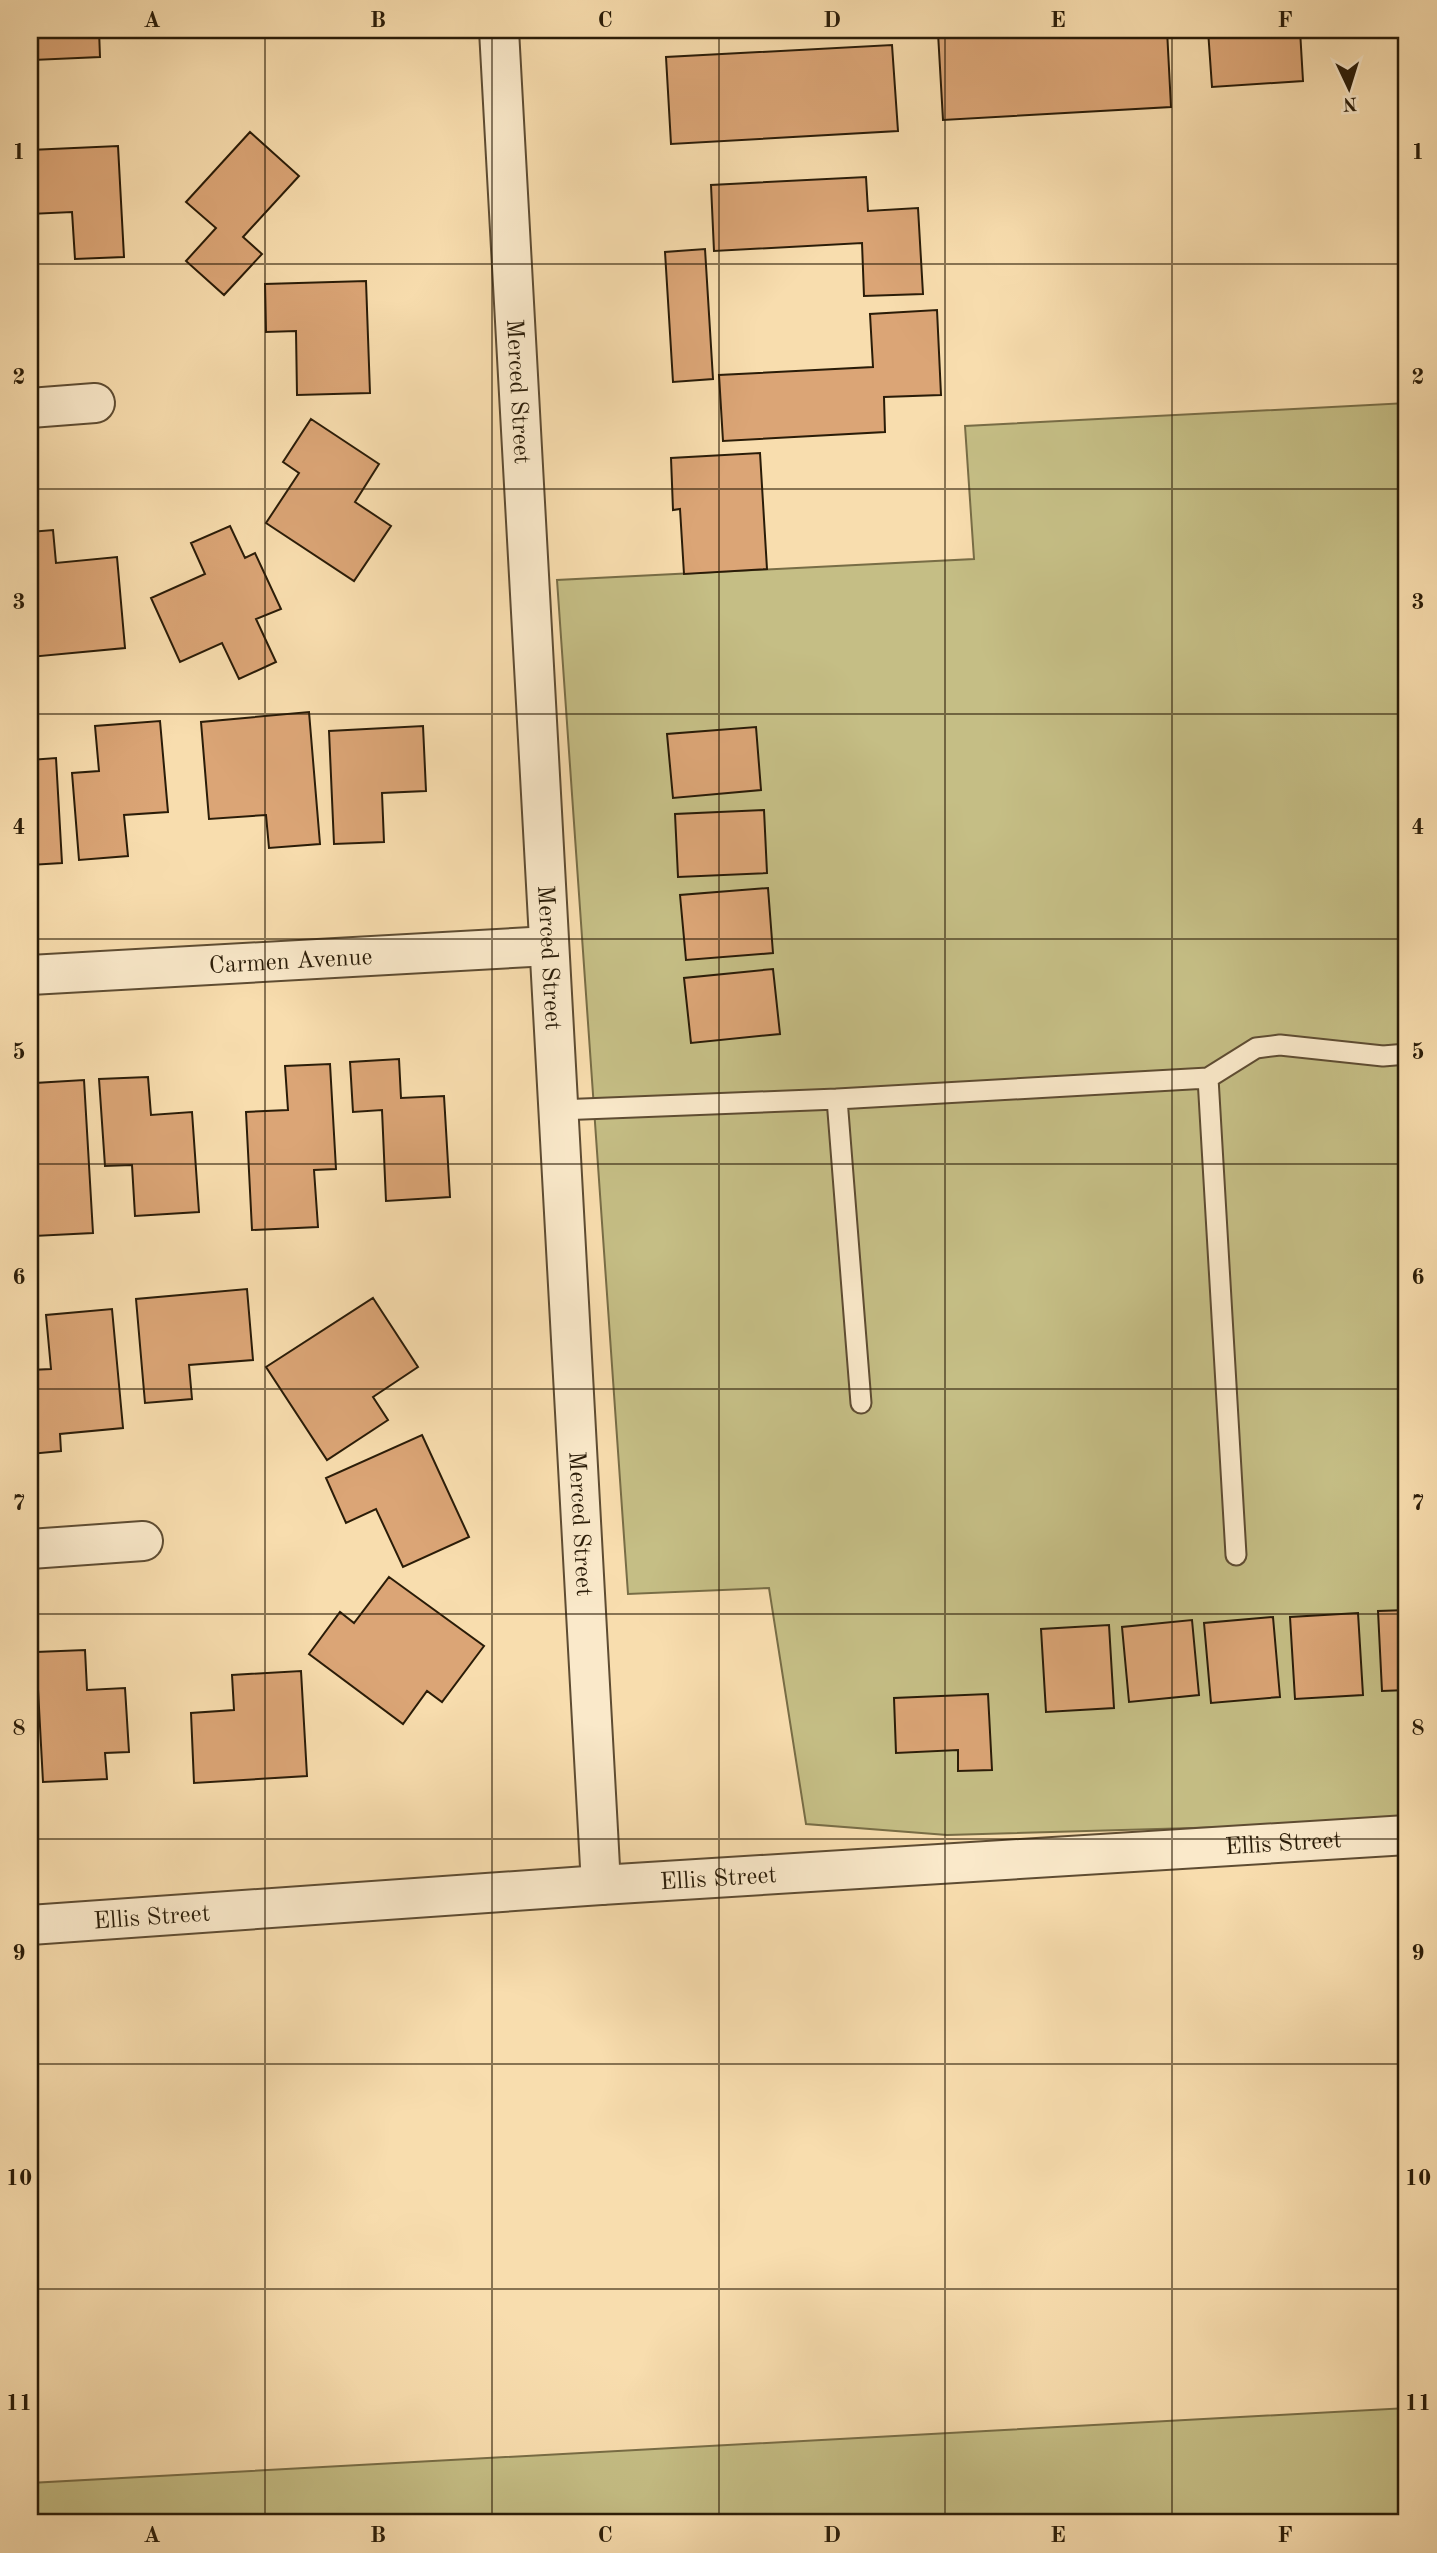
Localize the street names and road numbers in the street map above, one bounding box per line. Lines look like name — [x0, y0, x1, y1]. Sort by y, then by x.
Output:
street label: Merced Street — [501, 318, 533, 465]
street label: Merced Street — [532, 884, 564, 1031]
street label: Carmen Avenue — [208, 946, 373, 979]
street label: Merced Street — [563, 1451, 595, 1597]
street label: Ellis Street — [1224, 1829, 1342, 1860]
street label: Ellis Street — [659, 1864, 778, 1895]
street label: Ellis Street — [93, 1902, 211, 1935]

